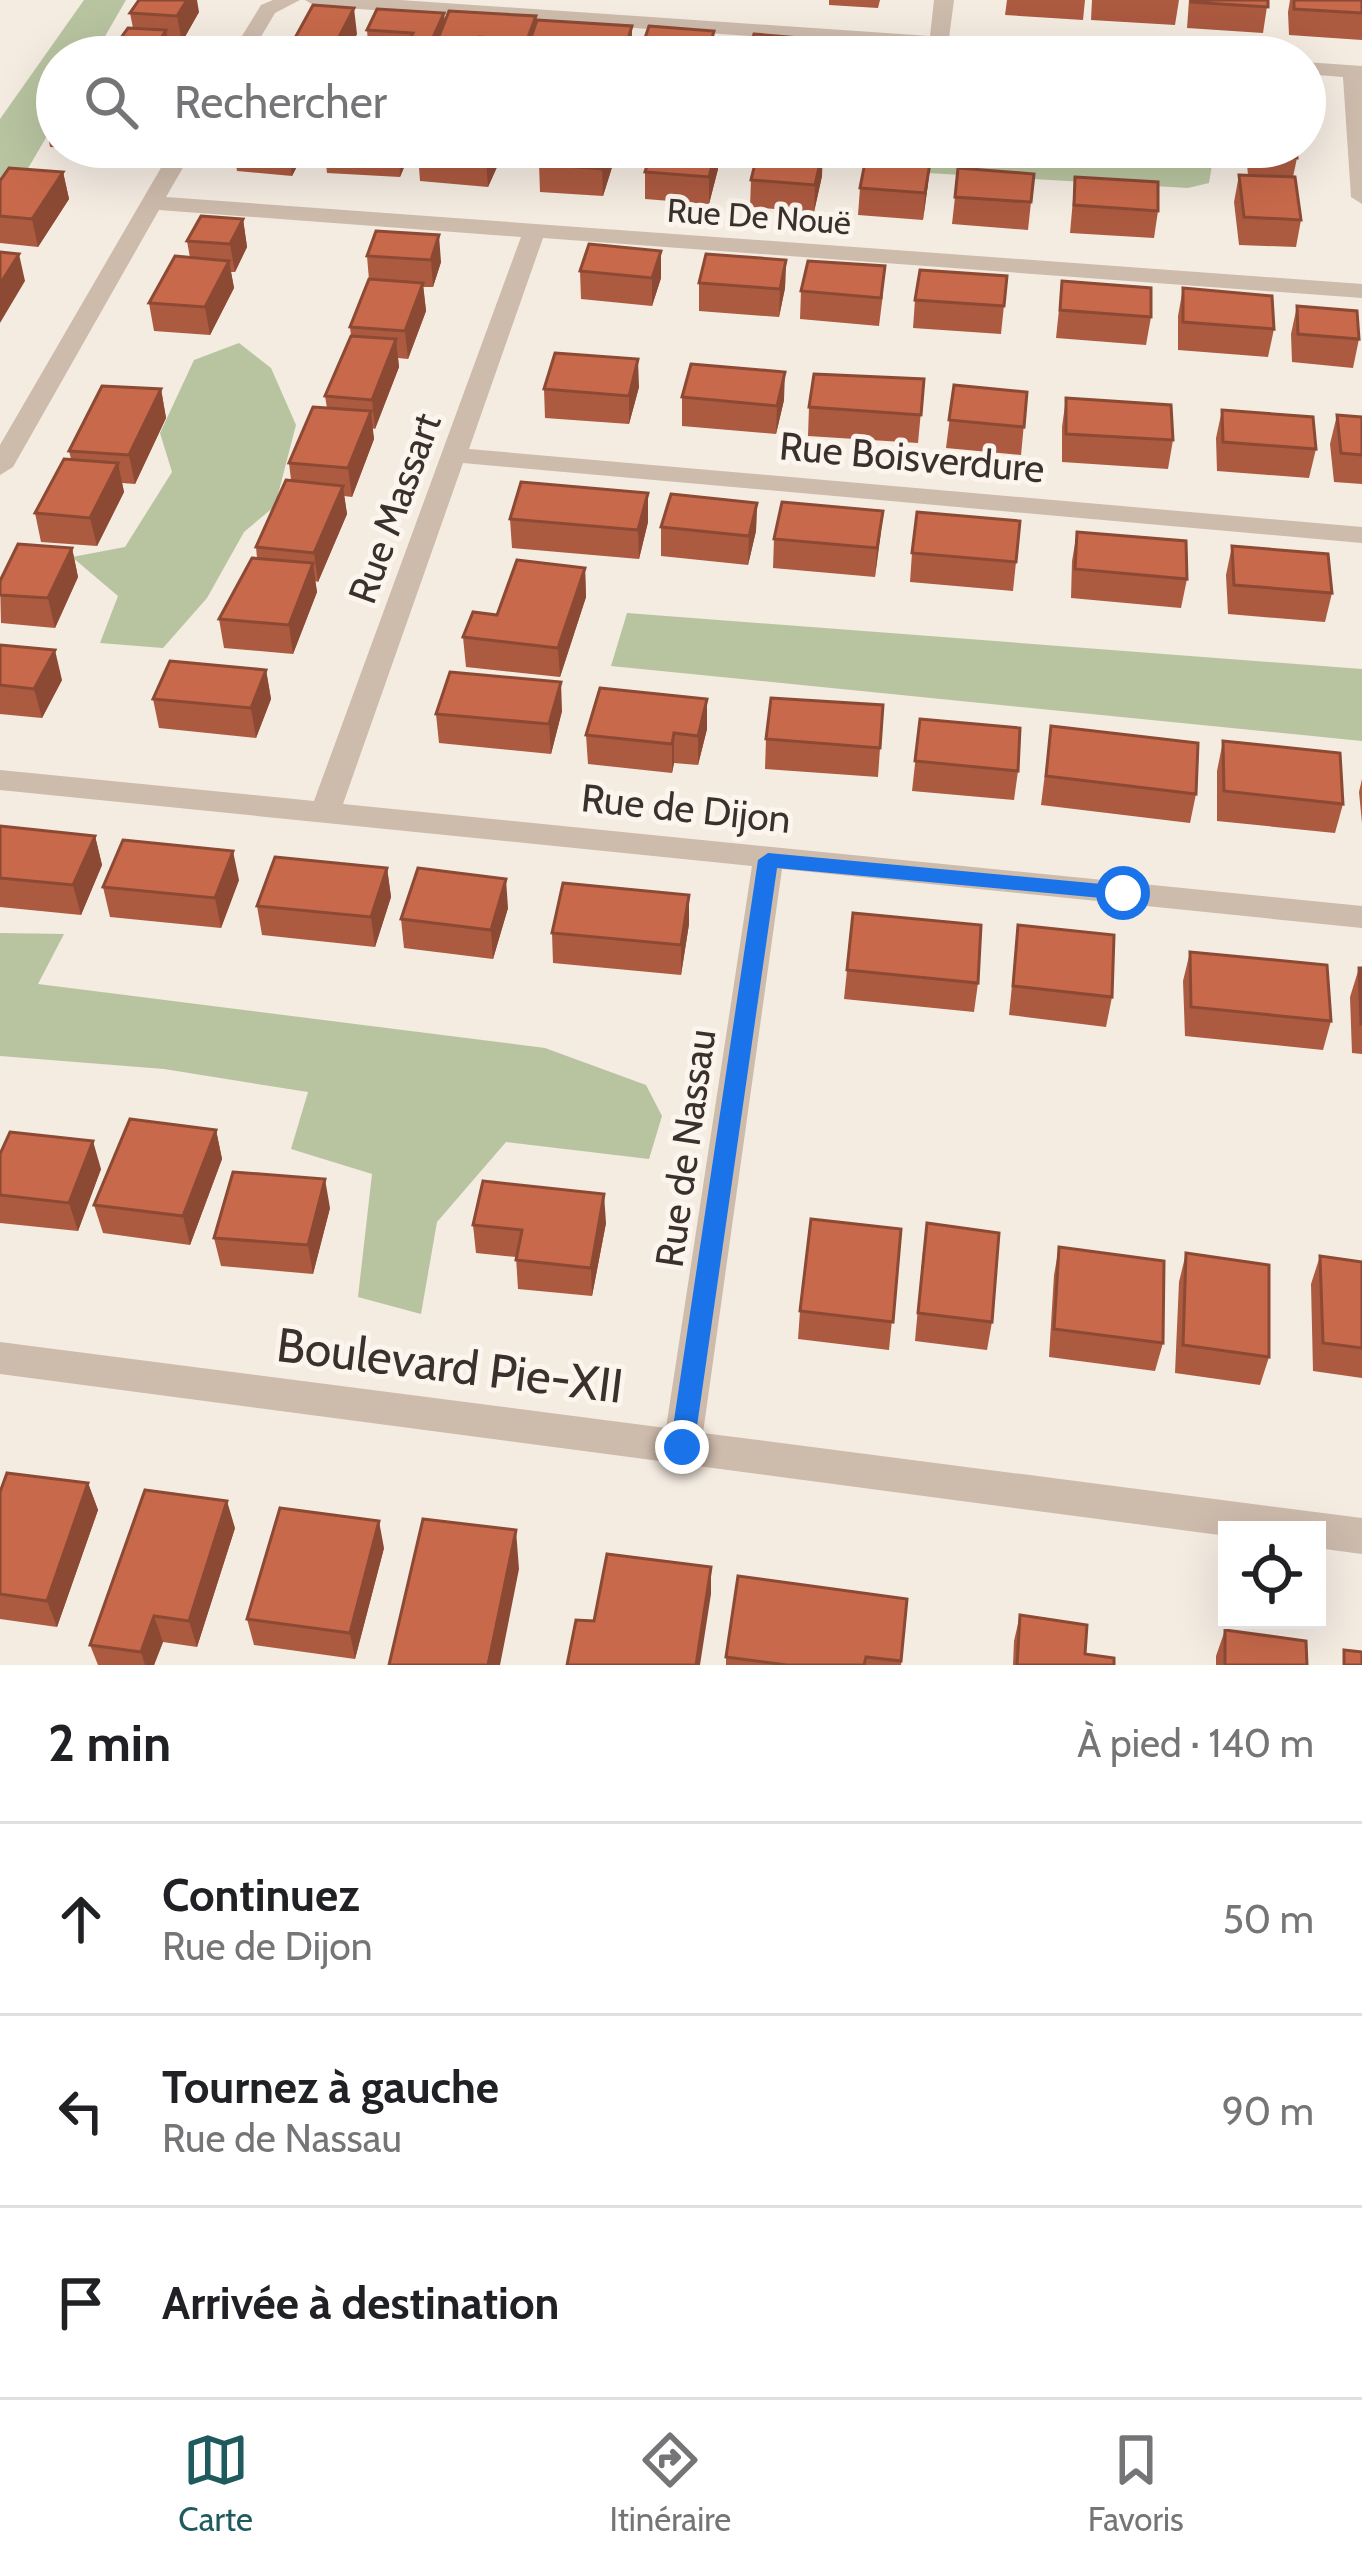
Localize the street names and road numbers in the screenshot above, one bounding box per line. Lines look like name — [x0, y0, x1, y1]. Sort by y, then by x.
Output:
street label: Rue De Nouë — [666, 190, 852, 242]
street label: Rue Massart — [337, 406, 451, 610]
street label: Rue Boisverdure — [777, 422, 1047, 492]
street label: Rue de Dijon — [579, 773, 793, 843]
street label: Rue de Nassau — [645, 1026, 725, 1270]
street label: Boulevard Pie-XII — [273, 1315, 627, 1415]

